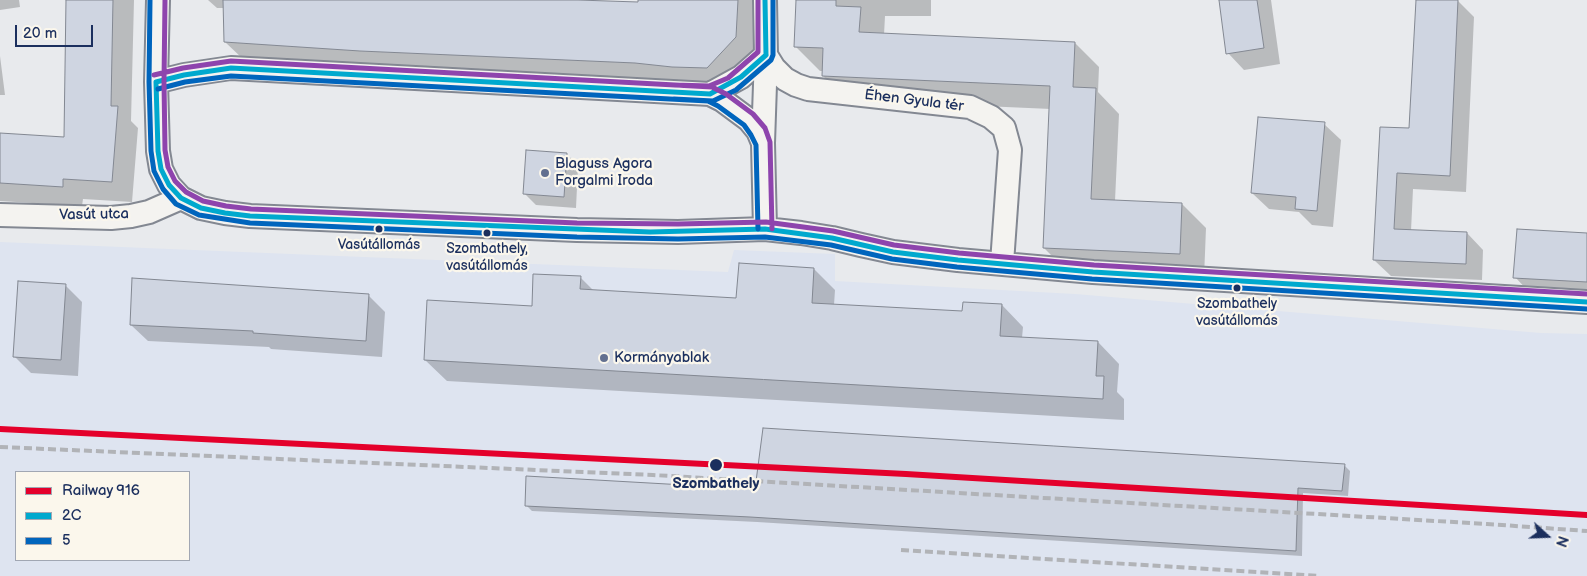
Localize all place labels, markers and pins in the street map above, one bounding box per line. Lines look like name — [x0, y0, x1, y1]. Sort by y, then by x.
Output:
place label: Blaguss Agora Forgalmi Iroda — [555, 155, 653, 190]
marker: Blaguss Agora Forgalmi Iroda — [539, 167, 551, 179]
marker: Vasútállomás — [374, 224, 384, 234]
marker: Szombathely, vasútállomás — [482, 228, 492, 238]
place label: Vasútállomás — [338, 237, 420, 253]
place label: Szombathely, vasútállomás — [446, 241, 528, 274]
marker: Szombathely vasútállomás — [1232, 283, 1242, 293]
place label: Szombathely vasútállomás — [1196, 296, 1278, 328]
place label: Kormányablak — [614, 349, 709, 367]
marker: Kormányablak — [598, 352, 610, 364]
marker: Szombathely — [708, 457, 724, 473]
place label: Szombathely — [673, 475, 759, 493]

